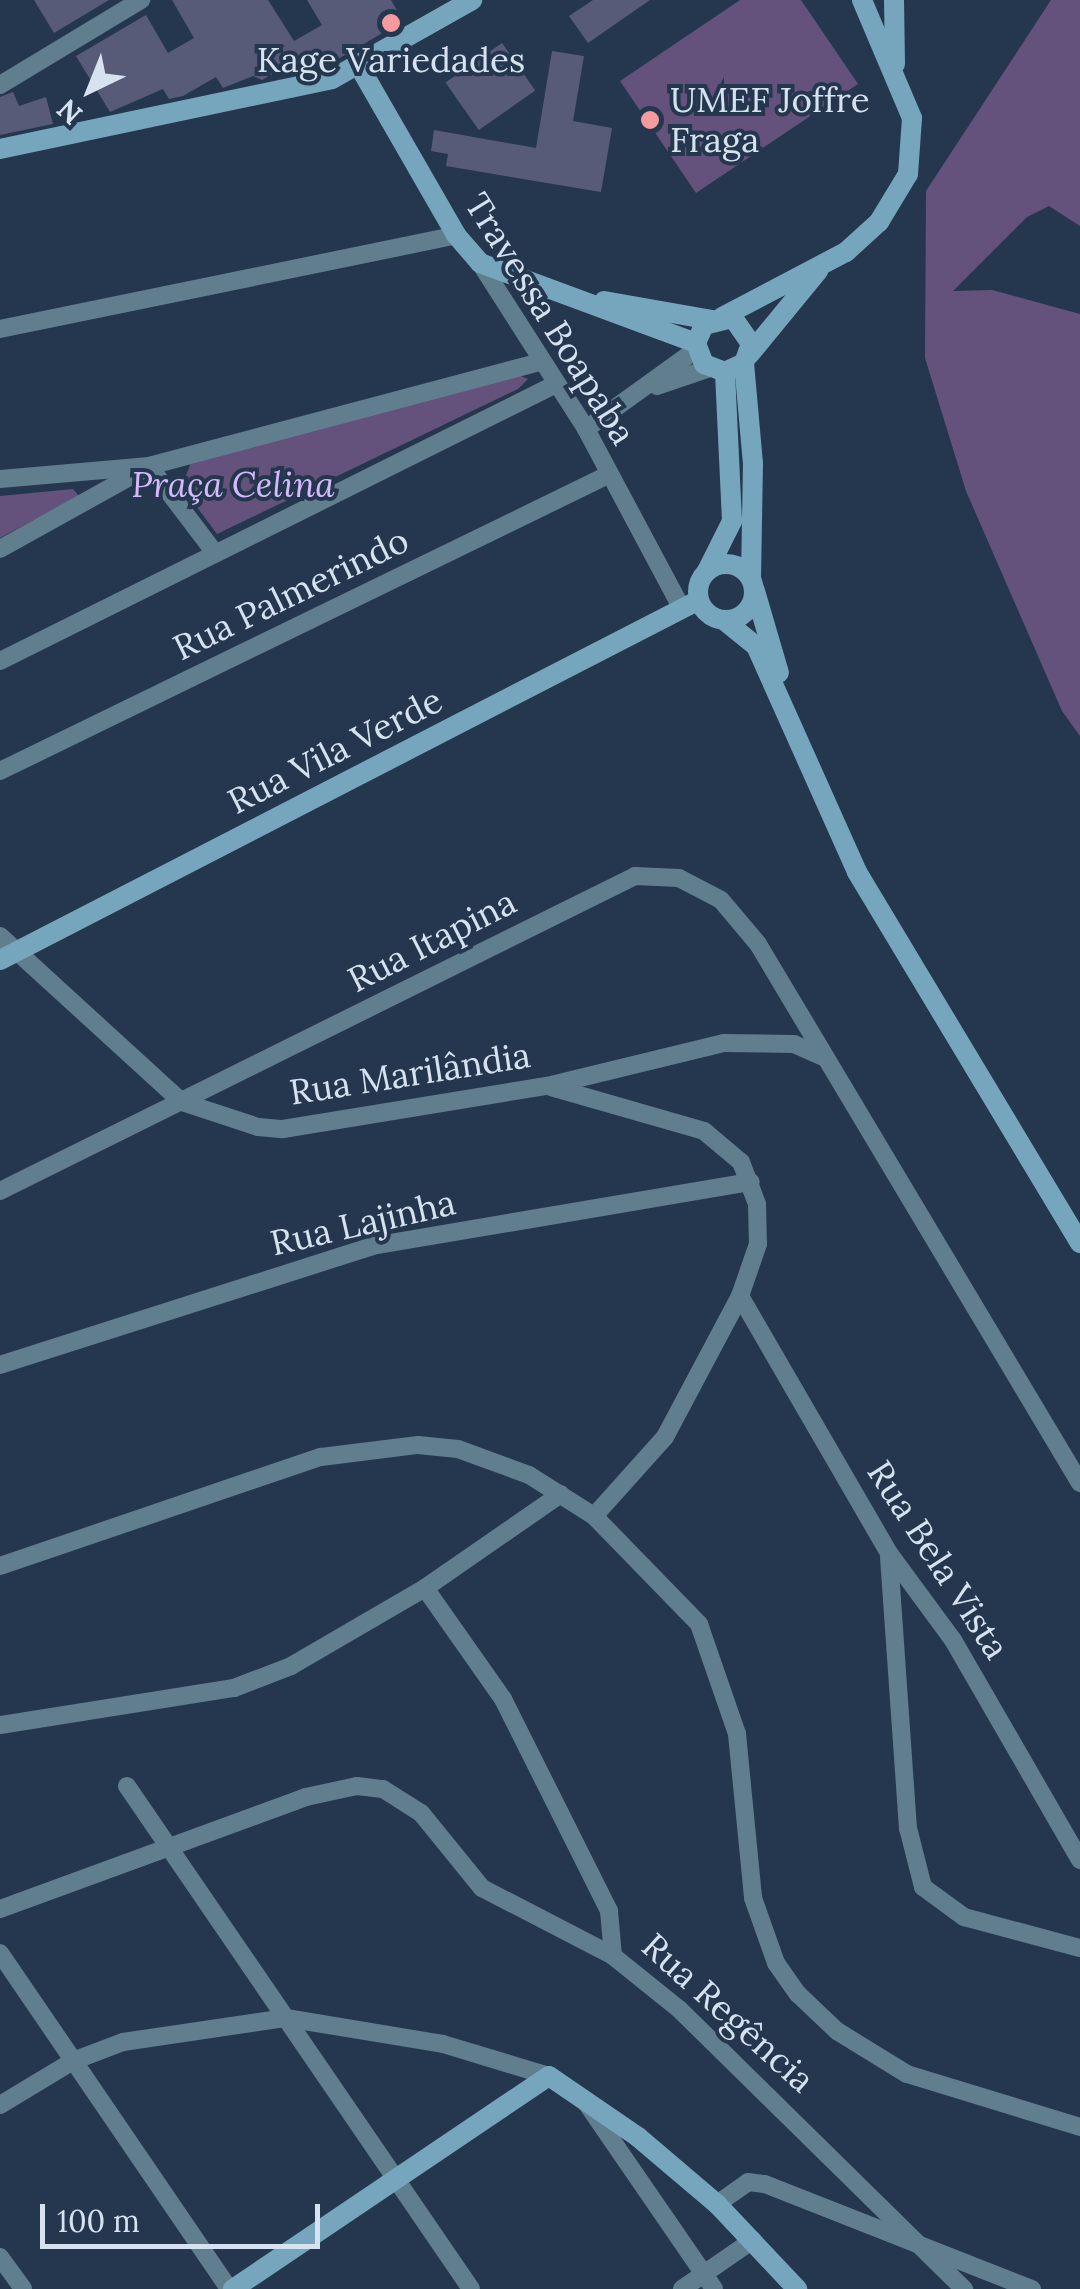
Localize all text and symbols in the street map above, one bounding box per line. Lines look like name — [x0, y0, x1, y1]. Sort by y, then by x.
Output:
marker: Kage Variedades — [380, 12, 402, 34]
place label: Kage Variedades — [257, 39, 525, 81]
north arrow — [40, 40, 140, 140]
place label: UMEF Joffre Fraga — [670, 79, 870, 161]
text: N — [49, 91, 90, 132]
marker: UMEF Joffre Fraga — [639, 109, 661, 131]
street label: Travessa Boapaba — [456, 186, 644, 452]
park label: Praça Celina — [131, 464, 335, 506]
street label: Rua Palmerindo — [166, 519, 416, 669]
street label: Rua Vila Verde — [221, 679, 449, 823]
street label: Rua Itapina — [341, 881, 523, 1001]
street label: Rua Marilândia — [287, 1034, 533, 1114]
street label: Rua Lajinha — [266, 1181, 460, 1265]
street label: Rua Bela Vista — [858, 1453, 1018, 1667]
street label: Rua Regência — [633, 1925, 823, 2101]
scale bar — [45, 2184, 325, 2246]
text: 100 m — [57, 2202, 140, 2240]

